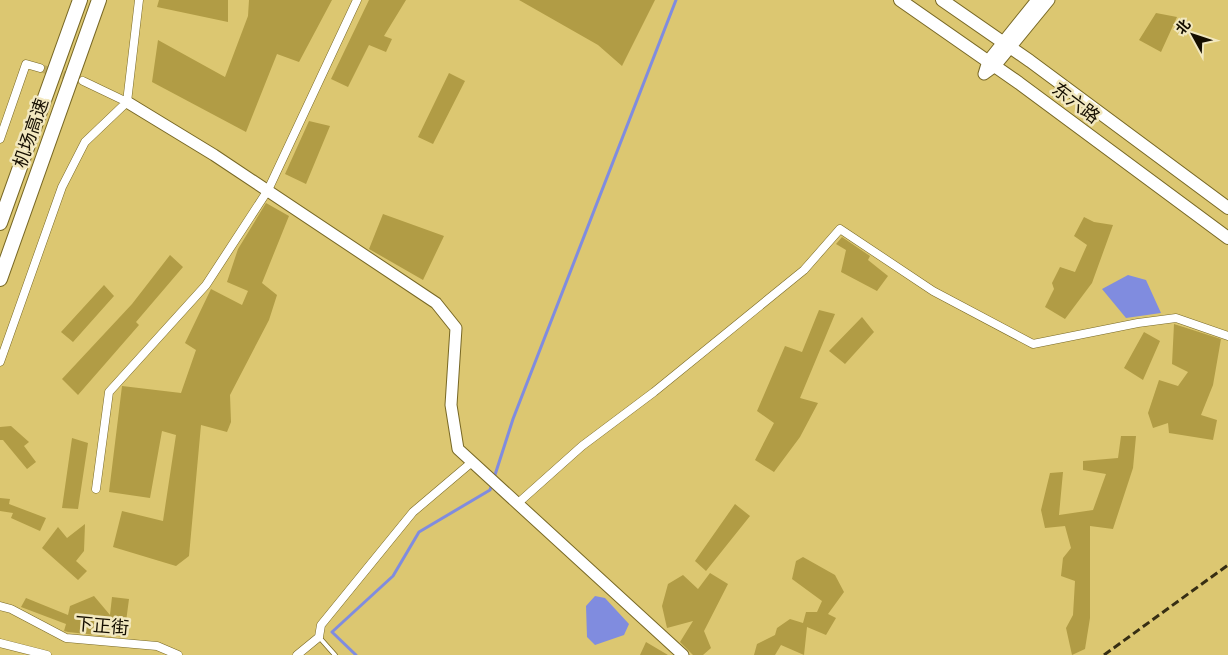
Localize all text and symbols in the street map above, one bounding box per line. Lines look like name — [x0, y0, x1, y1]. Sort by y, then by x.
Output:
north arrow — [1168, 10, 1218, 60]
text: 北 — [1172, 16, 1194, 38]
street label: 东六路 — [1048, 78, 1104, 128]
street label: 机场高速 — [9, 95, 53, 171]
street label: 下正街 — [74, 613, 130, 639]

